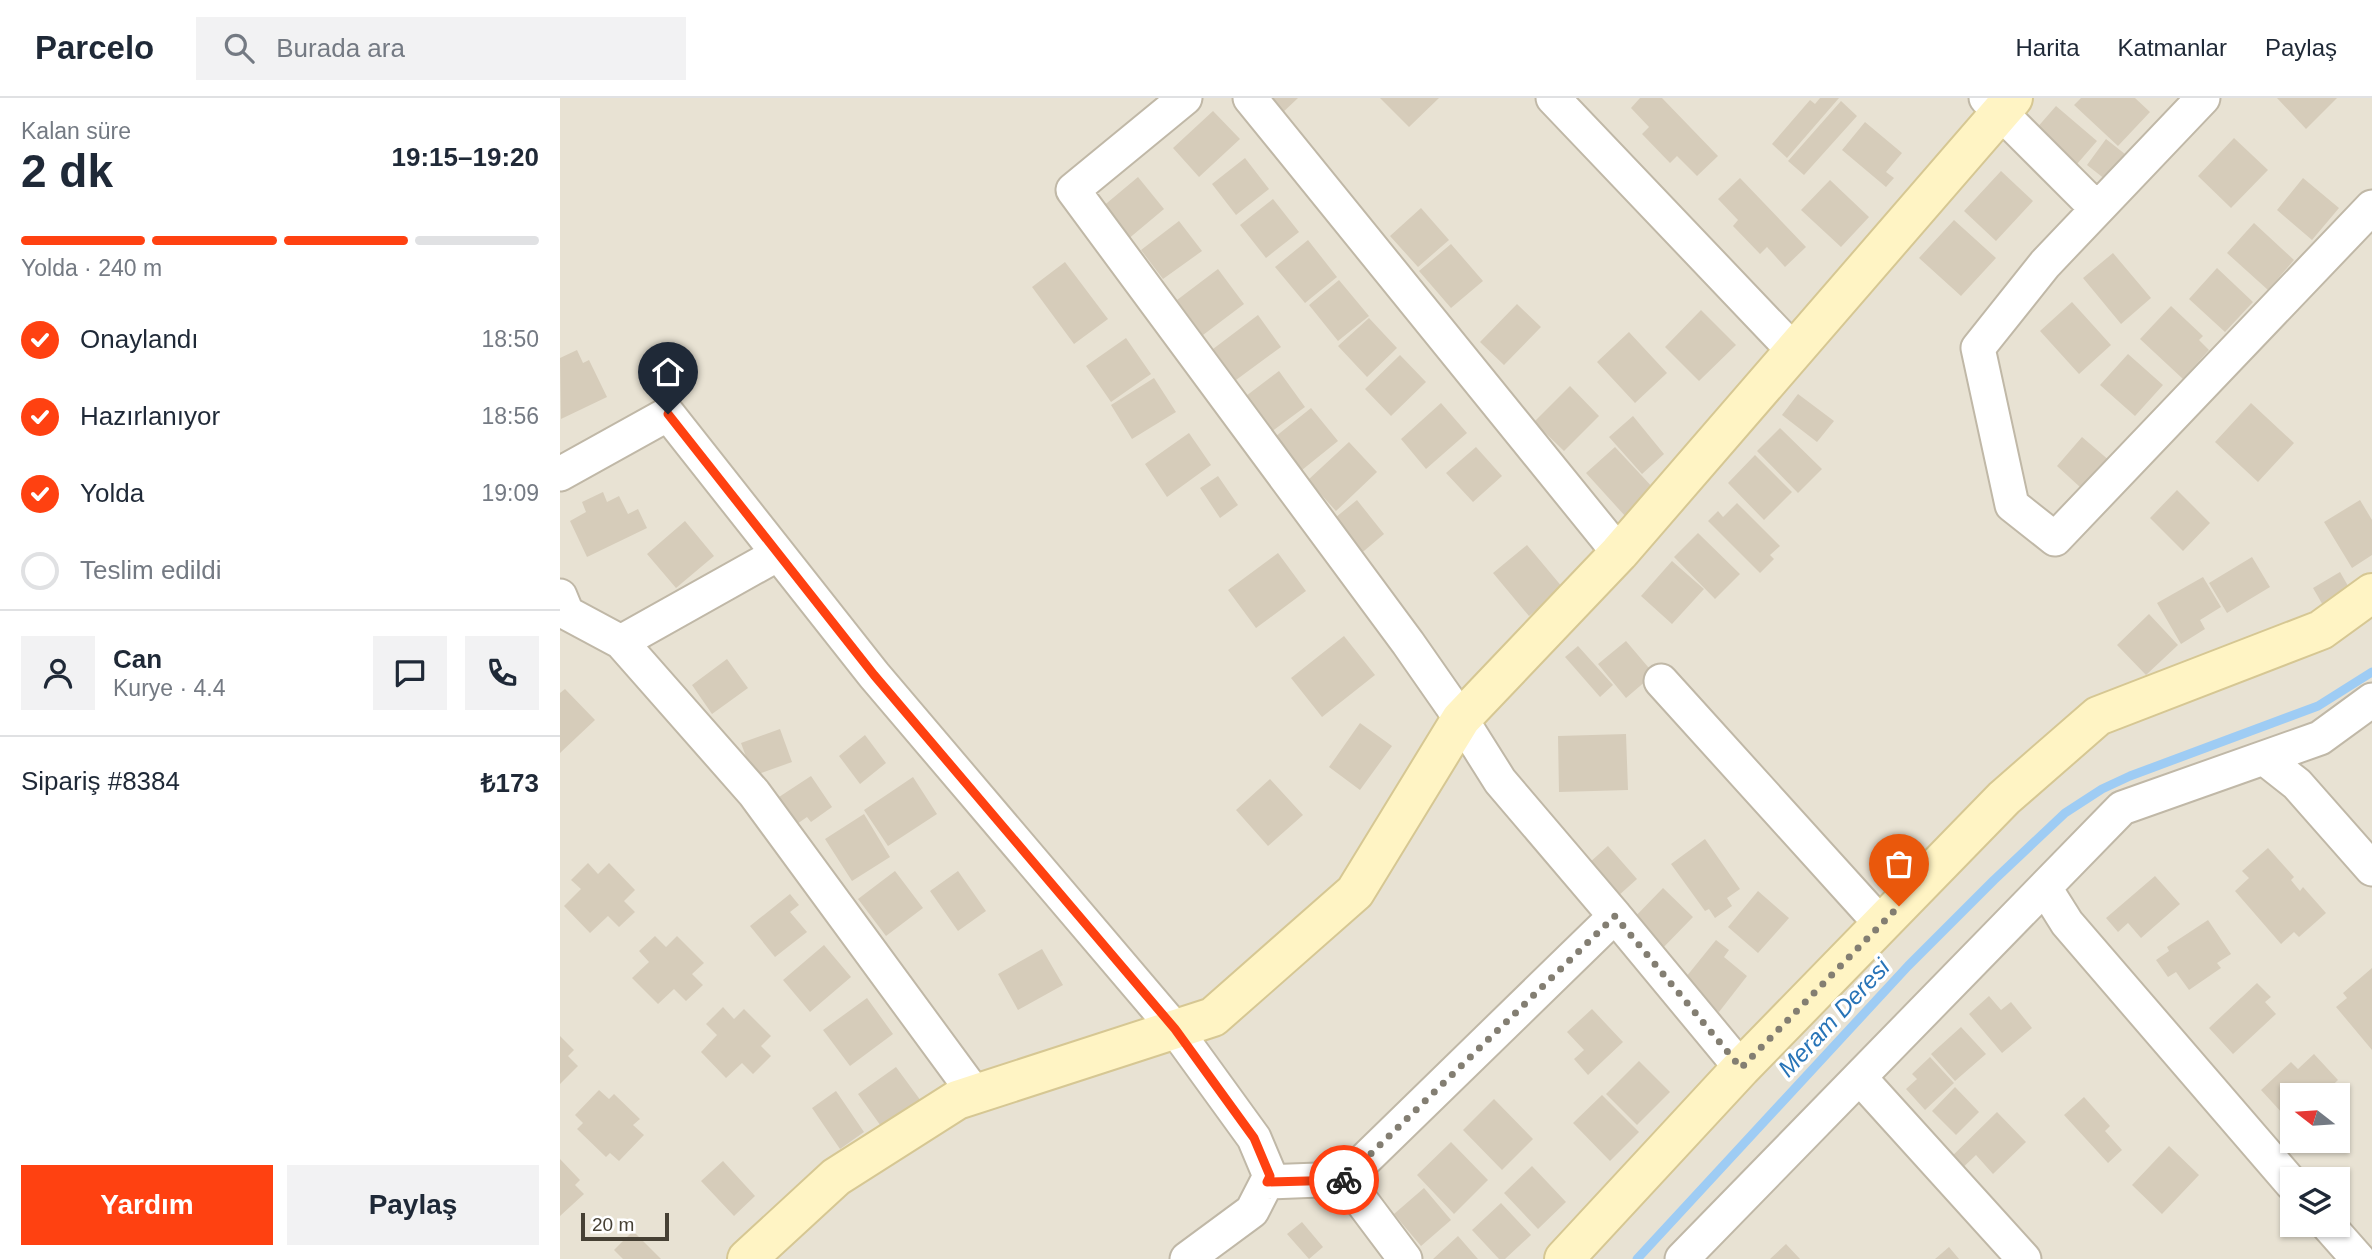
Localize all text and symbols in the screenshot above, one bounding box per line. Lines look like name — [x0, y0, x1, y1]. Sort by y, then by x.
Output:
search box — [196, 17, 686, 80]
text: Parcelo — [35, 29, 154, 66]
icon: search — [220, 29, 258, 67]
text: Burada ara — [276, 33, 405, 63]
text: Harita — [2016, 34, 2080, 61]
text: Katmanlar — [2118, 34, 2227, 61]
text: Paylaş — [2265, 34, 2337, 61]
text: Kalan süre — [21, 118, 131, 144]
text: 19:15–19:20 — [392, 142, 539, 172]
text: 2 dk — [21, 145, 113, 197]
text: Yolda · 240 m — [21, 255, 162, 281]
icon: check — [21, 321, 59, 359]
text: Onaylandı — [80, 324, 199, 354]
text: 18:50 — [481, 326, 539, 352]
pin — [638, 342, 698, 414]
icon: home — [649, 353, 687, 391]
icon: check — [21, 398, 59, 436]
text: Hazırlanıyor — [80, 401, 220, 431]
text: 18:56 — [481, 403, 539, 429]
icon: check — [21, 475, 59, 513]
text: Yolda — [80, 478, 144, 508]
text: 19:09 — [481, 480, 539, 506]
text: Teslim edildi — [80, 555, 222, 585]
button: person — [21, 636, 95, 710]
button: chat — [373, 636, 447, 710]
button: phone — [465, 636, 539, 710]
text: Can — [113, 644, 162, 674]
text: Kurye · 4.4 — [113, 675, 226, 701]
text: Sipariş #8384 — [21, 766, 180, 796]
text: ₺173 — [481, 768, 539, 798]
pin — [1869, 834, 1929, 906]
icon: bag — [1880, 845, 1918, 883]
water label: Meram Deresi — [1772, 953, 1895, 1082]
north arrow — [2280, 1083, 2350, 1153]
map controls — [2280, 1083, 2350, 1237]
courier — [1309, 1145, 1379, 1215]
icon: bike — [1325, 1161, 1363, 1199]
button: Yardım — [21, 1165, 273, 1245]
button: Paylaş — [287, 1165, 539, 1245]
button: layers — [2280, 1167, 2350, 1237]
scale bar — [581, 1210, 668, 1242]
text: 20 m — [592, 1214, 634, 1235]

